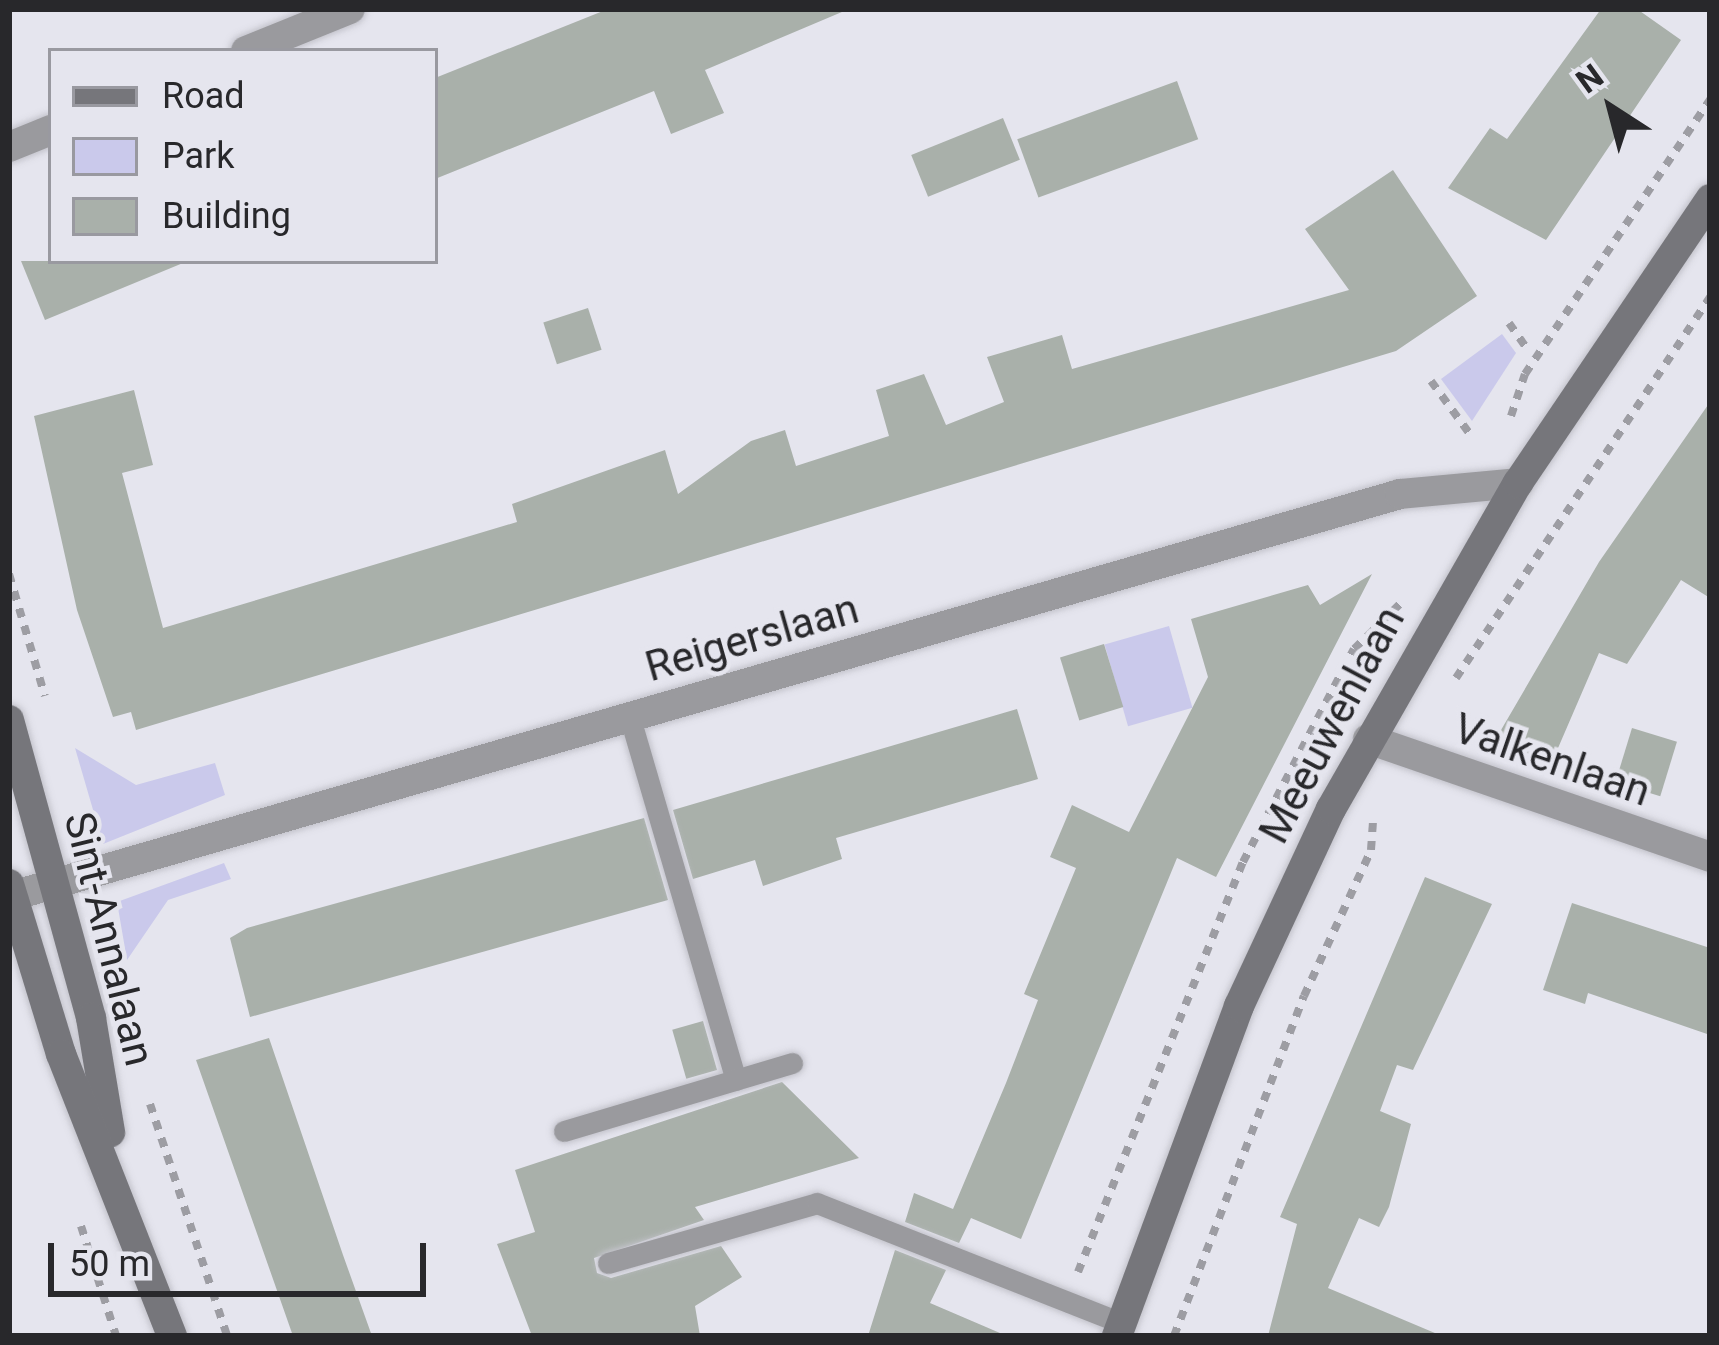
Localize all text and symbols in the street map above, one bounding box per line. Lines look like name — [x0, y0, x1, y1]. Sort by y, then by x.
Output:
legend — [48, 48, 438, 264]
north arrow — [1551, 48, 1671, 168]
text: N — [1569, 56, 1610, 101]
text: Road — [162, 75, 245, 117]
text: Park — [162, 135, 235, 177]
text: Building — [162, 195, 291, 237]
street label: Reigerslaan — [640, 584, 864, 692]
street label: Meeuwenlaan — [1249, 598, 1415, 852]
street label: Valkenlaan — [1447, 703, 1657, 817]
street label: Sint-Annalaan — [53, 807, 165, 1071]
scale bar — [54, 1219, 432, 1293]
text: 50 m — [69, 1243, 150, 1285]

